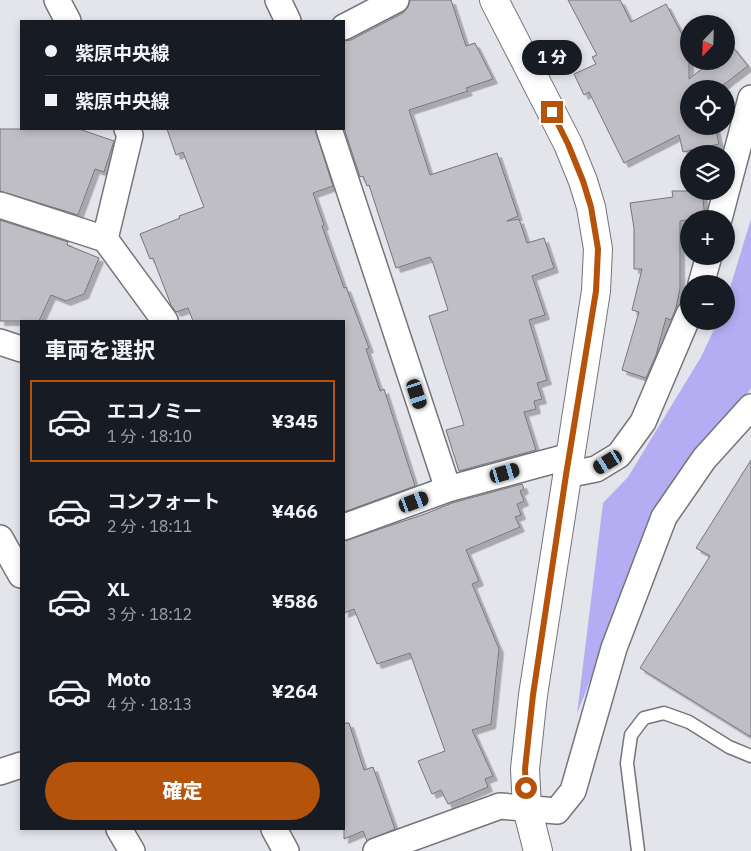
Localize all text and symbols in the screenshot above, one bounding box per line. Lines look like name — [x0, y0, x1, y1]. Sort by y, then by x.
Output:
north arrow — [680, 15, 735, 70]
map controls — [680, 15, 735, 330]
callout: 1 分 — [522, 39, 582, 74]
text: 紫原中央線 — [75, 41, 170, 65]
text: 1 分 — [537, 47, 567, 67]
button: locate — [680, 80, 735, 135]
text: 紫原中央線 — [75, 89, 170, 113]
route end — [541, 101, 563, 123]
button: layers — [680, 145, 735, 200]
button: + — [680, 210, 735, 265]
button: − — [680, 275, 735, 330]
text: 車両を選択 — [45, 335, 155, 364]
car — [405, 377, 428, 411]
icon: car — [47, 399, 92, 444]
text: エコノミー — [107, 399, 202, 423]
text: ¥345 — [271, 409, 318, 433]
text: 1 分 · 18:10 — [107, 426, 192, 446]
car — [591, 448, 624, 476]
car — [488, 462, 521, 484]
icon: car — [47, 489, 92, 534]
text: コンフォート — [107, 489, 220, 513]
car — [397, 490, 430, 514]
text: ¥466 — [271, 499, 318, 523]
text: 2 分 · 18:11 — [107, 516, 192, 536]
text: XL — [107, 577, 130, 601]
icon: car — [47, 579, 92, 624]
text: ¥586 — [271, 589, 318, 613]
text: 3 分 · 18:12 — [107, 604, 192, 624]
text: Moto — [107, 667, 151, 691]
icon: car — [47, 669, 92, 714]
text: ¥264 — [271, 679, 318, 703]
text: 4 分 · 18:13 — [107, 694, 192, 714]
button: 確定 — [45, 762, 320, 820]
route start — [515, 777, 537, 799]

